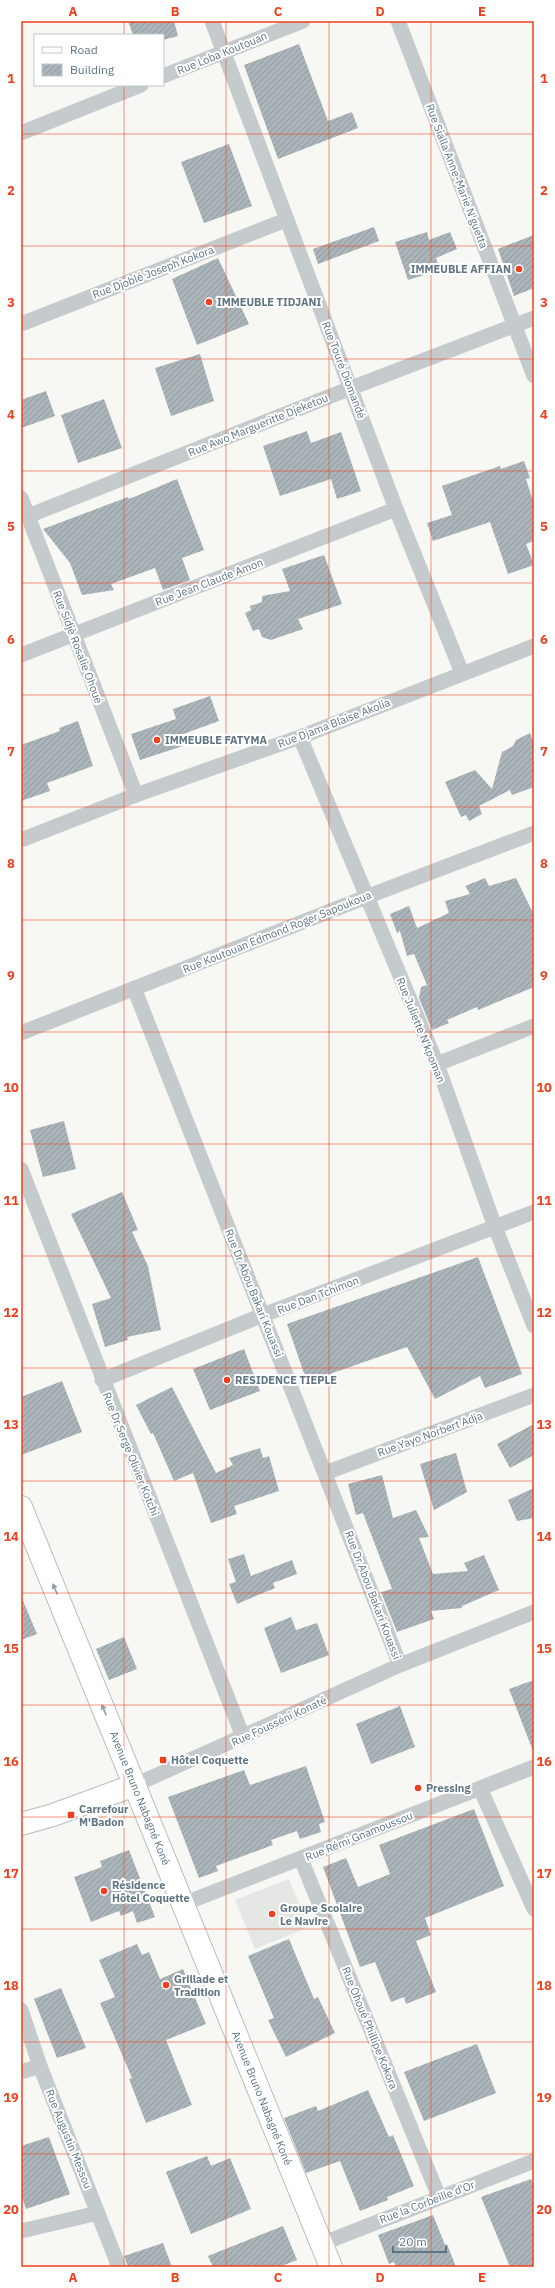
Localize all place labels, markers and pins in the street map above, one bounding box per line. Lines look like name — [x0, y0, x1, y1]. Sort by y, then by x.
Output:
place label: IMMEUBLE AFFIAN — [411, 262, 511, 276]
marker: IMMEUBLE AFFIAN — [514, 264, 524, 274]
place label: IMMEUBLE TIDJANI — [217, 295, 321, 309]
marker: IMMEUBLE TIDJANI — [204, 297, 214, 307]
place label: IMMEUBLE FATYMA — [165, 733, 267, 747]
marker: IMMEUBLE FATYMA — [152, 735, 162, 745]
place label: RESIDENCE TIEPLE — [235, 1373, 337, 1387]
marker: RESIDENCE TIEPLE — [222, 1375, 232, 1385]
place label: Hôtel Coquette — [171, 1753, 249, 1767]
marker: Hôtel Coquette — [158, 1755, 168, 1765]
place label: Pressing — [426, 1781, 471, 1795]
marker: Pressing — [413, 1783, 423, 1793]
place label: Carrefour M'Badon — [79, 1802, 129, 1829]
marker: Carrefour M'Badon — [66, 1810, 76, 1820]
place label: Résidence Hôtel Coquette — [112, 1878, 190, 1905]
marker: Résidence Hôtel Coquette — [99, 1886, 109, 1896]
place label: Groupe Scolaire Le Navire — [280, 1901, 363, 1928]
marker: Groupe Scolaire Le Navire — [267, 1909, 277, 1919]
place label: Grillade et Tradition — [174, 1972, 228, 1999]
marker: Grillade et Tradition — [161, 1980, 171, 1990]

